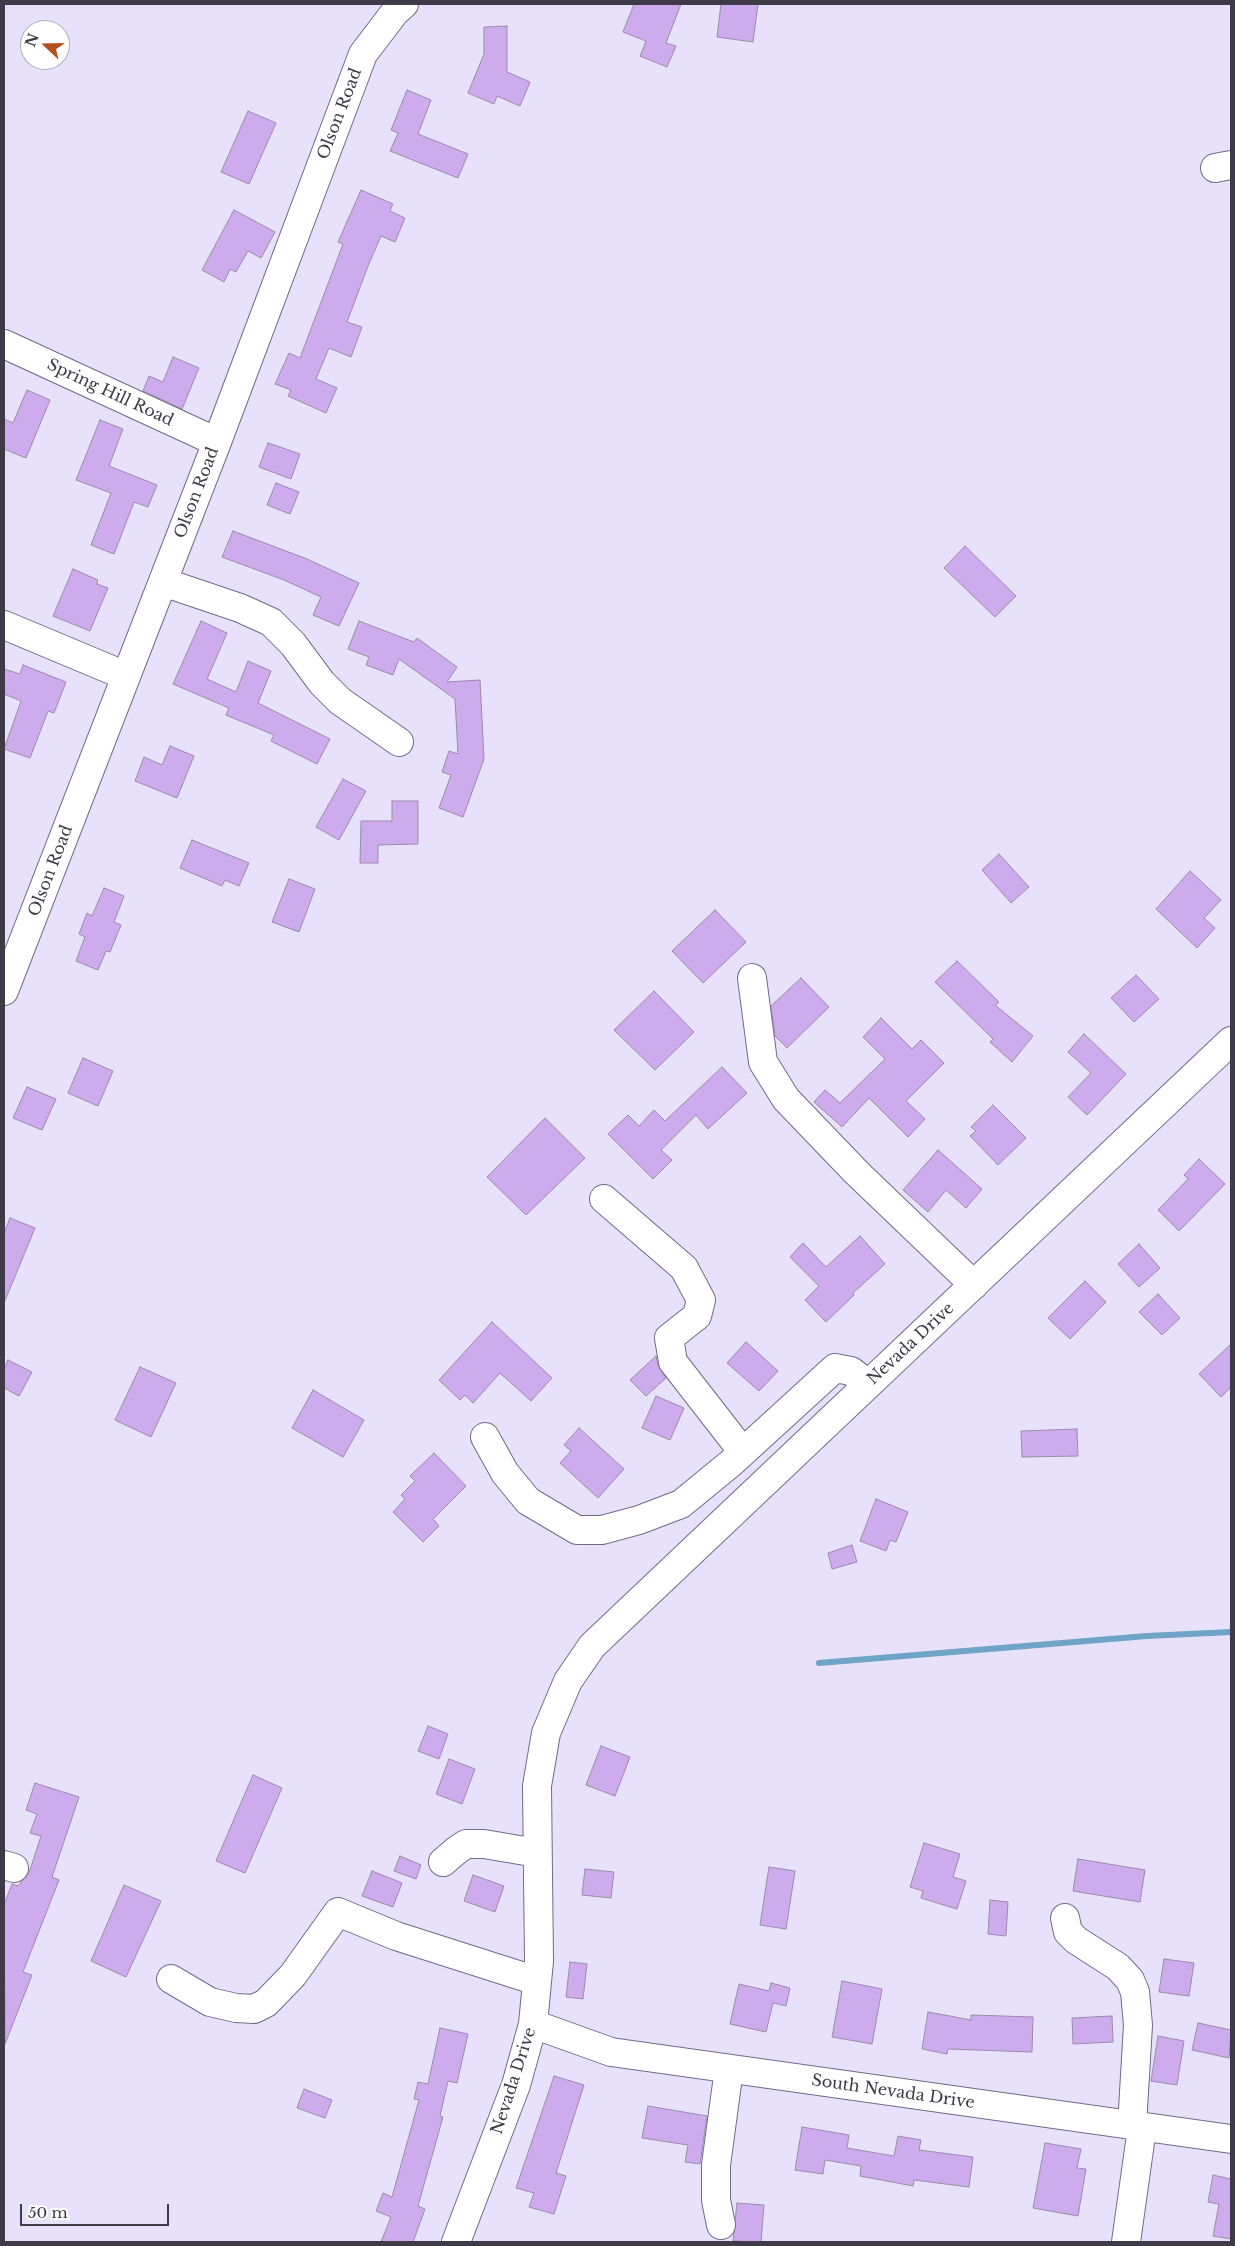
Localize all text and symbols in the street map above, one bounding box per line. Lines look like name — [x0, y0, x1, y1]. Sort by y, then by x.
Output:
north arrow — [20, 20, 70, 70]
text: N — [21, 31, 43, 49]
street label: Olson Road — [314, 66, 366, 162]
street label: Spring Hill Road — [44, 355, 176, 431]
street label: Olson Road — [171, 445, 223, 541]
street label: Olson Road — [25, 823, 77, 919]
street label: Nevada Drive — [864, 1299, 958, 1389]
street label: Nevada Drive — [488, 2025, 540, 2137]
street label: South Nevada Drive — [810, 2071, 976, 2113]
scale bar — [22, 2194, 171, 2226]
text: 50 m — [28, 2203, 68, 2222]

